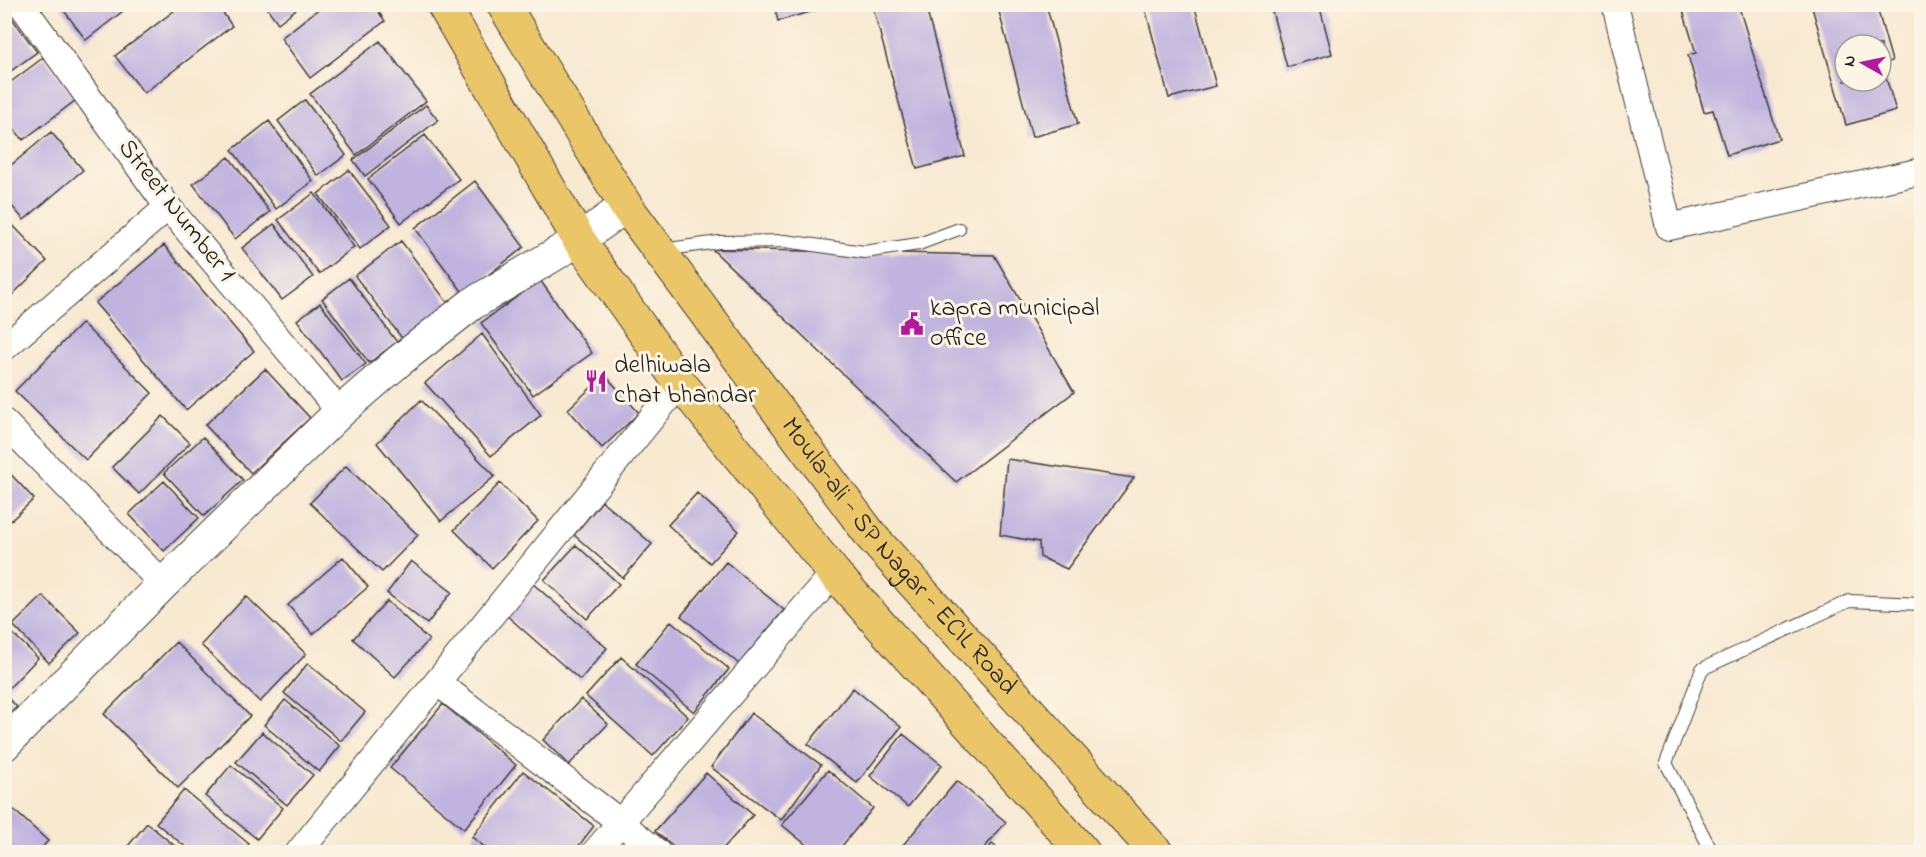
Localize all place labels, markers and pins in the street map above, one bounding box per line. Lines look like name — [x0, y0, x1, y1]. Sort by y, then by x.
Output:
place label: kapra municipal office — [930, 290, 1099, 358]
public building icon: kapra municipal office — [899, 311, 925, 337]
place label: delhiwala chat bhandar — [614, 347, 757, 415]
restaurant icon: delhiwala chat bhandar — [583, 368, 609, 394]

